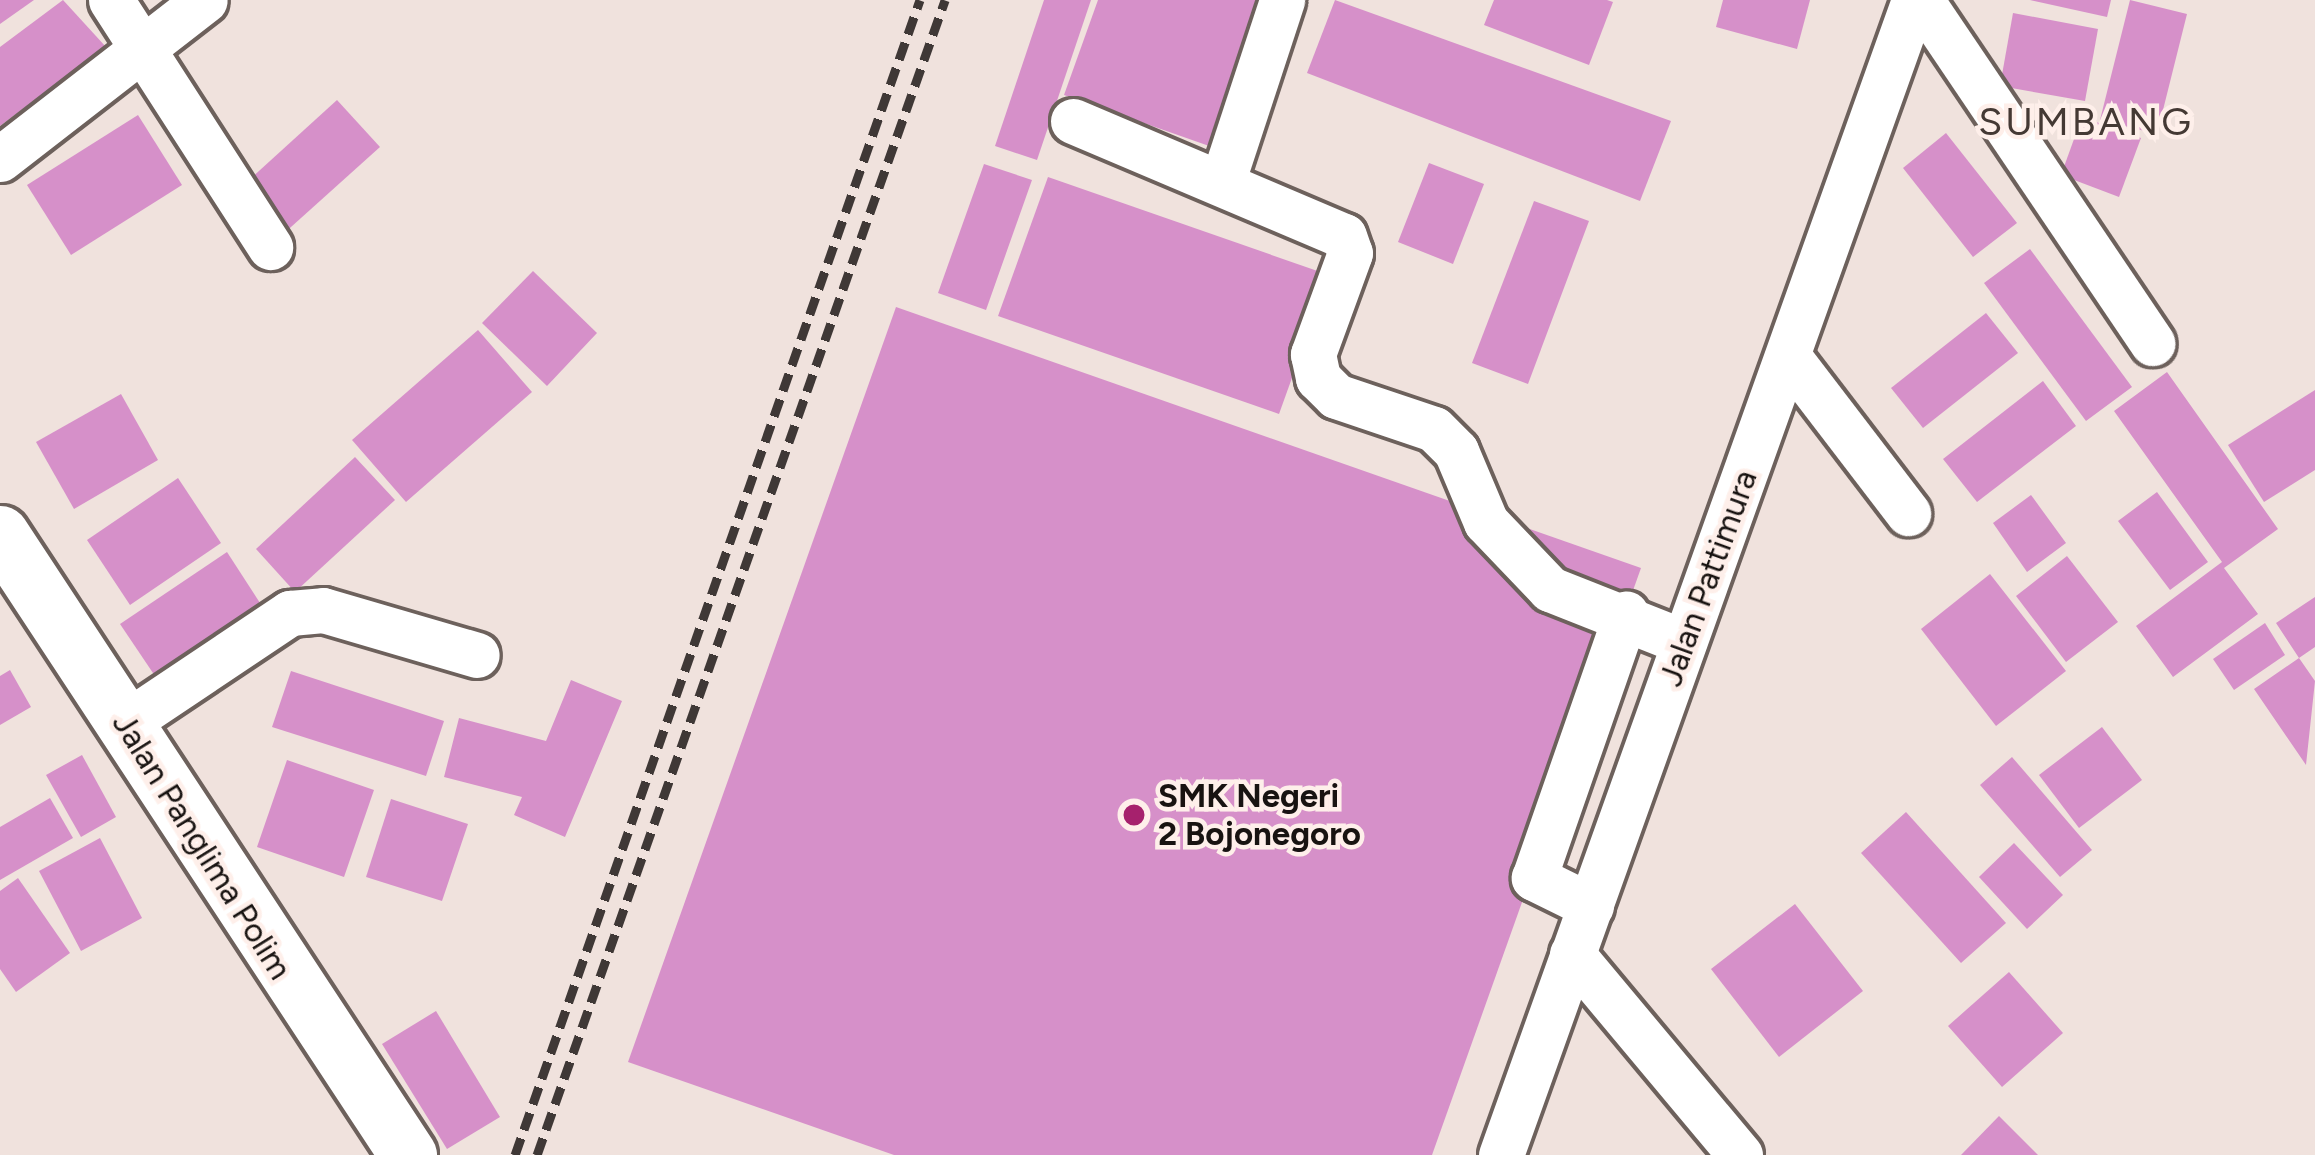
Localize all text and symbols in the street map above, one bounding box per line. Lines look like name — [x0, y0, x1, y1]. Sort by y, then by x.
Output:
district label: SUMBANG — [1978, 99, 2194, 145]
street label: Jalan Pattimura — [1651, 464, 1765, 692]
street label: Jalan Panglima Polim — [104, 705, 300, 987]
place label: SMK Negeri 2 Bojonegoro — [1158, 776, 1361, 854]
marker: SMK Negeri 2 Bojonegoro — [1121, 802, 1147, 828]

